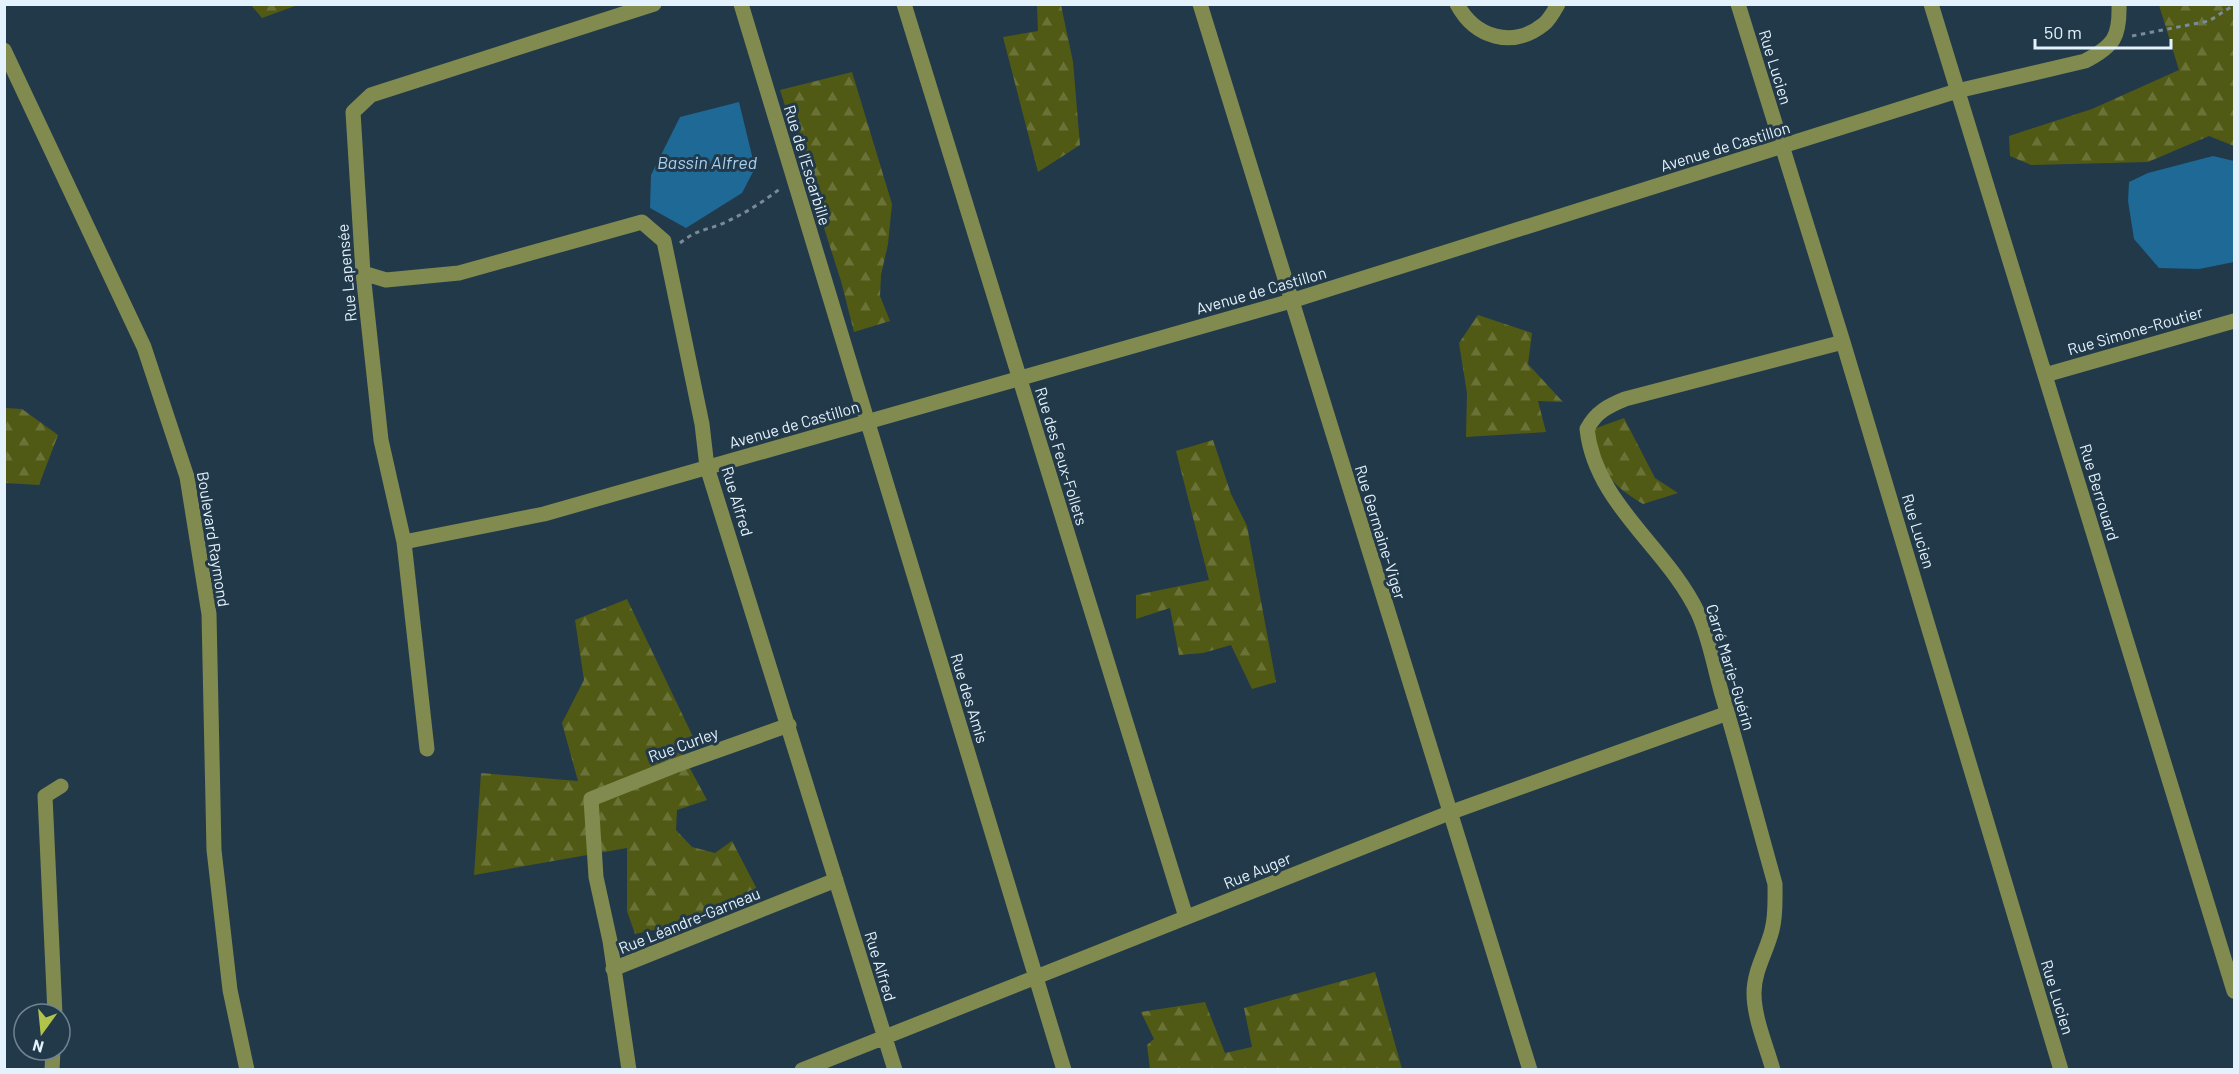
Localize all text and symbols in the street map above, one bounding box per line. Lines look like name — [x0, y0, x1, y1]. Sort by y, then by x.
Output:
scale bar — [2035, 12, 2172, 50]
text: 50 m — [2044, 21, 2082, 43]
street label: Rue Lucien — [1756, 27, 1796, 107]
street label: Rue de l'Escarbille — [781, 103, 835, 227]
street label: Avenue de Castillon — [1658, 117, 1792, 175]
water label: Bassin Alfred — [657, 151, 757, 173]
street label: Rue Lapensée — [332, 223, 360, 323]
street label: Avenue de Castillon — [1194, 262, 1328, 318]
street label: Rue Simone-Routier — [2065, 302, 2205, 358]
street label: Rue des Feux-Follets — [1032, 384, 1092, 528]
street label: Avenue de Castillon — [727, 396, 861, 452]
street label: Rue Berrouard — [2076, 441, 2124, 543]
street label: Rue Germaine-Viger — [1352, 463, 1411, 602]
street label: Rue Alfred — [718, 464, 758, 538]
street label: Boulevard Raymond — [194, 470, 234, 608]
street label: Rue Lucien — [1899, 491, 1939, 571]
street label: Carré Marie-Guérin — [1703, 602, 1759, 732]
street label: Rue des Amis — [947, 651, 993, 745]
street label: Rue Curley — [645, 722, 721, 766]
street label: Rue Auger — [1220, 848, 1294, 892]
street label: Rue Léandre-Garneau — [615, 883, 763, 957]
street label: Rue Alfred — [861, 929, 901, 1003]
street label: Rue Lucien — [2038, 957, 2078, 1037]
north arrow — [12, 1002, 72, 1062]
text: N — [30, 1036, 46, 1058]

